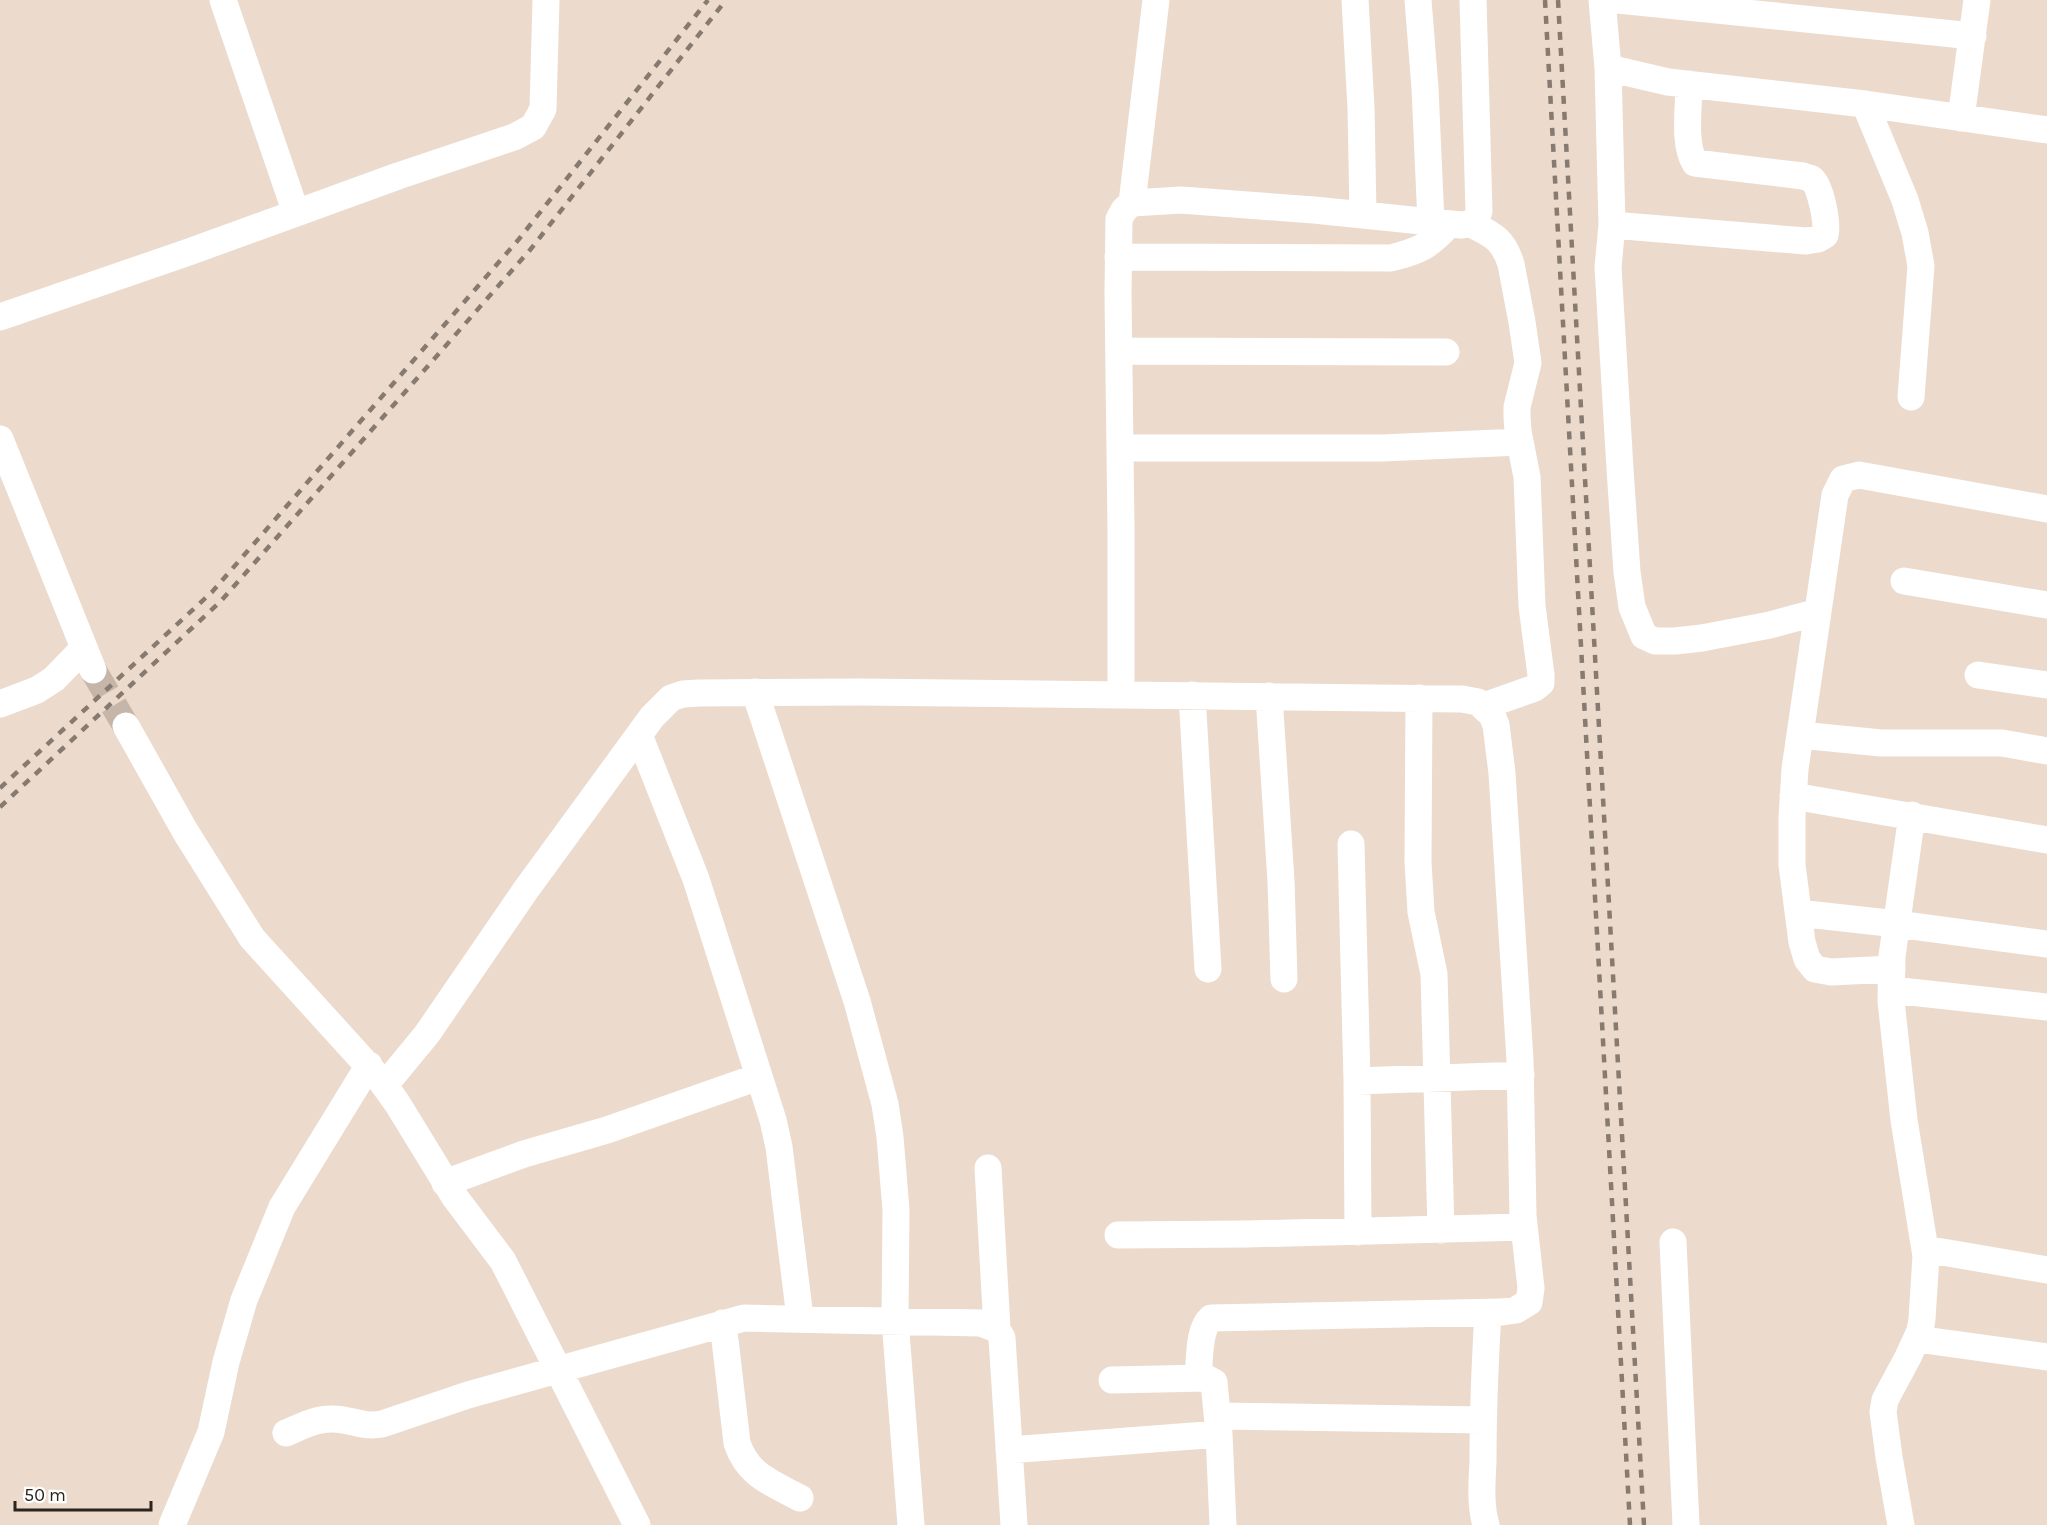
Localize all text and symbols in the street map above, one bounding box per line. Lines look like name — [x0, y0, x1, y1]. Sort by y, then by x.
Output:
scale bar — [15, 1474, 152, 1512]
text: 50 m — [24, 1484, 66, 1506]

